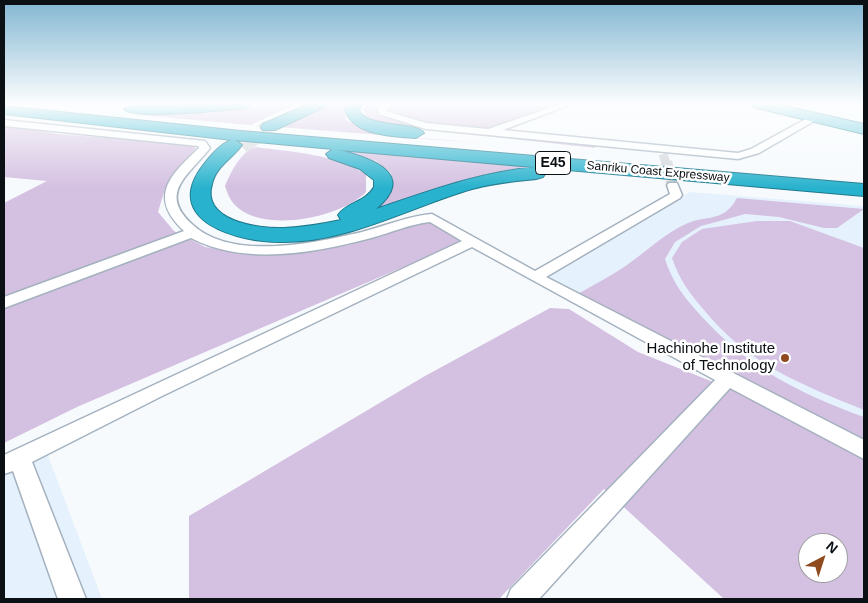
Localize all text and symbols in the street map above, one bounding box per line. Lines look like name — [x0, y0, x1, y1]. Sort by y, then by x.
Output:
road number: E45 — [536, 152, 570, 174]
street label: Sanriku Coast Expressway — [586, 159, 730, 185]
place label: Hachinohe Institute of Technology — [647, 340, 775, 375]
marker: Hachinohe Institute of Technology — [779, 352, 791, 364]
north arrow — [798, 533, 848, 583]
text: N — [823, 538, 841, 557]

